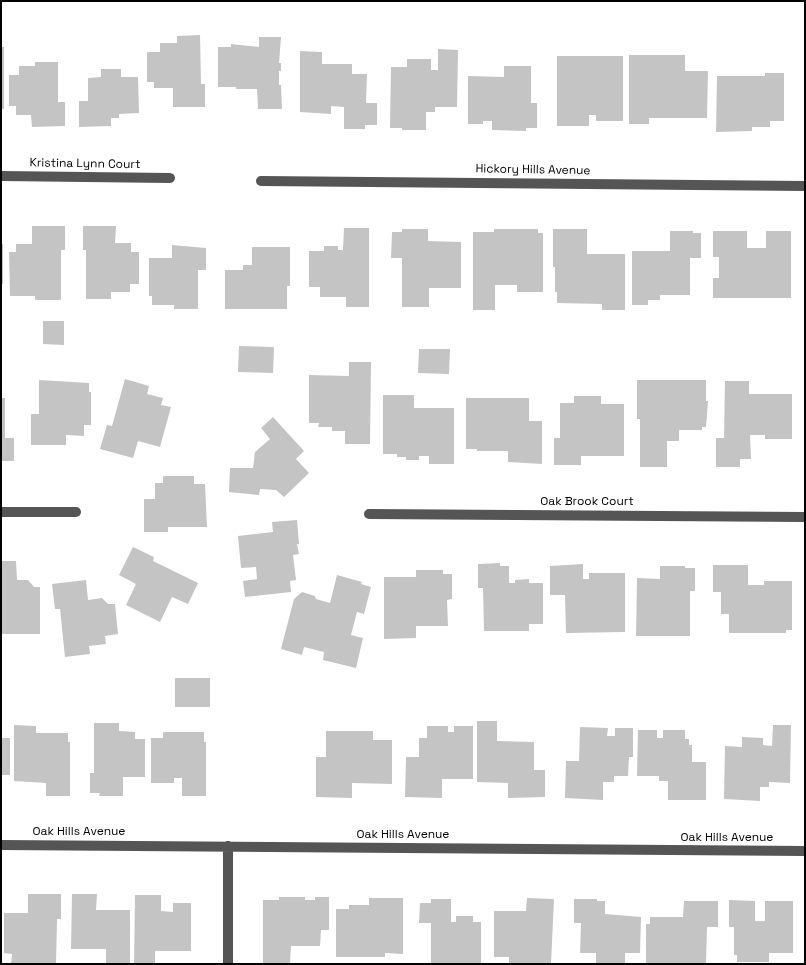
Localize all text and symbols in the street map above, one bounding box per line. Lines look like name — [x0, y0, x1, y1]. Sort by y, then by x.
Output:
street label: Kristina Lynn Court — [29, 156, 141, 172]
street label: Hickory Hills Avenue — [475, 162, 591, 178]
street label: Oak Brook Court — [540, 495, 634, 509]
street label: Oak Hills Avenue — [33, 825, 125, 839]
street label: Oak Hills Avenue — [357, 828, 449, 842]
street label: Oak Hills Avenue — [681, 831, 773, 845]

